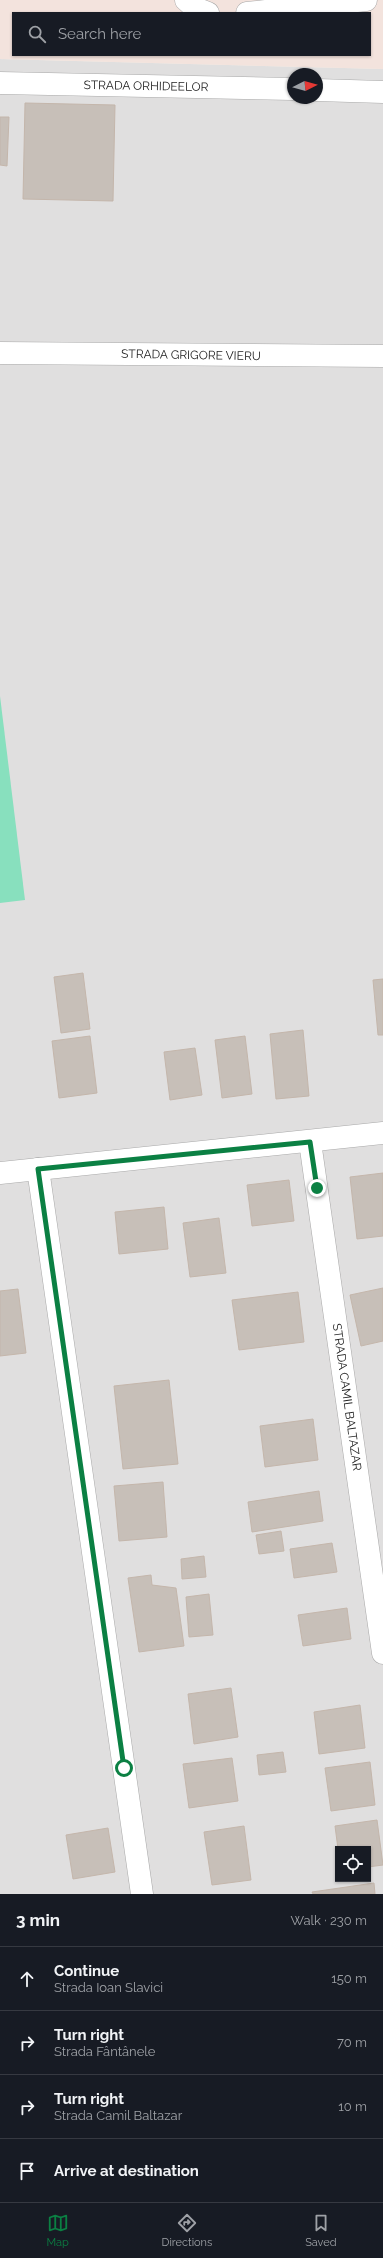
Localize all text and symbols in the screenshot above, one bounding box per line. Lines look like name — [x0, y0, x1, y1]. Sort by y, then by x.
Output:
search box — [12, 12, 371, 56]
icon: search — [26, 23, 48, 45]
text: Search here — [58, 25, 141, 43]
north arrow — [287, 68, 323, 104]
street label: STRADA ORHIDEELOR — [83, 78, 209, 94]
street label: STRADA GRIGORE VIERU — [121, 347, 261, 363]
route end — [308, 1179, 326, 1197]
street label: STRADA CAMIL BALTAZAR — [330, 1322, 364, 1472]
route start — [115, 1759, 133, 1777]
map controls — [335, 1846, 371, 1882]
button: locate — [335, 1846, 371, 1882]
text: 3 min — [16, 1910, 60, 1930]
text: Walk · 230 m — [291, 1913, 367, 1928]
text: Continue — [54, 1962, 119, 1980]
icon: ahead — [16, 1968, 38, 1990]
text: 150 m — [331, 1971, 367, 1986]
text: Strada Ioan Slavici — [54, 1980, 163, 1995]
text: Turn right — [54, 2026, 124, 2044]
icon: right — [16, 2032, 38, 2054]
text: 70 m — [337, 2035, 367, 2050]
text: Strada Fântânele — [54, 2044, 155, 2059]
text: Turn right — [54, 2090, 124, 2108]
icon: right — [16, 2096, 38, 2118]
text: 10 m — [338, 2099, 367, 2114]
text: Strada Camil Baltazar — [54, 2108, 182, 2123]
icon: arrive — [16, 2160, 38, 2182]
text: Arrive at destination — [54, 2162, 199, 2180]
tab: Map — [46, 2212, 69, 2249]
tab: Directions — [162, 2212, 212, 2249]
tab: Saved — [305, 2212, 337, 2249]

